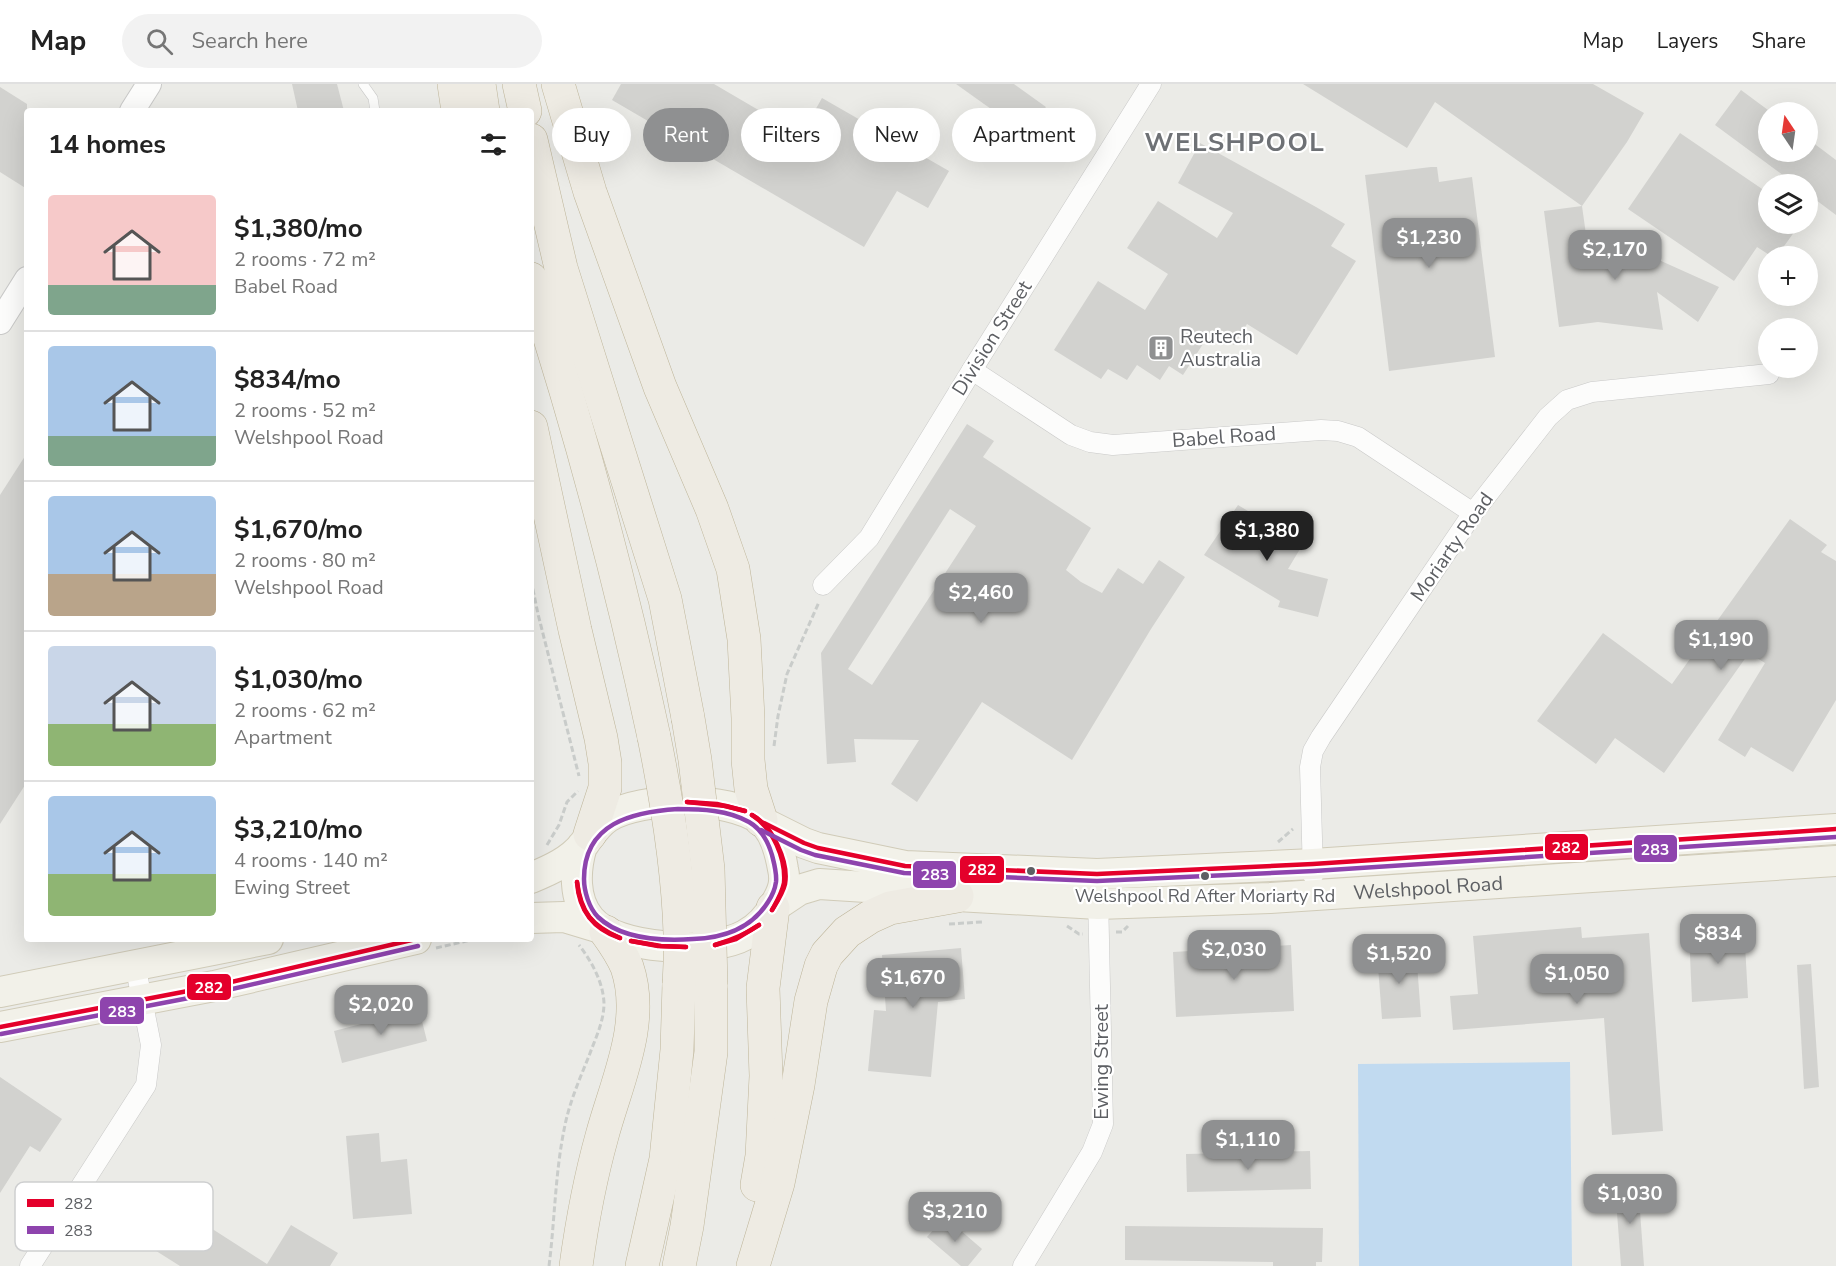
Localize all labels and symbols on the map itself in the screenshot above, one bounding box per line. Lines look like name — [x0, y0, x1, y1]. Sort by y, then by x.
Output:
north arrow — [1758, 102, 1818, 162]
district label: WELSHPOOL — [1145, 125, 1325, 160]
pin: $1,230 — [1380, 218, 1478, 269]
pin: $2,170 — [1566, 230, 1664, 281]
street label: Division Street — [946, 275, 1039, 401]
place label: Reutech Australia — [1180, 323, 1261, 373]
building icon: Reutech Australia — [1146, 333, 1176, 363]
street label: Babel Road — [1171, 420, 1277, 454]
street label: Moriarty Road — [1404, 487, 1500, 607]
pin: $1,380 — [1218, 511, 1316, 562]
pin: $2,460 — [932, 573, 1030, 624]
pin: $1,190 — [1672, 620, 1770, 671]
line badge: 282 — [1544, 833, 1589, 861]
line badge: 283 — [1633, 834, 1678, 863]
text: 282 — [1552, 837, 1580, 859]
text: 283 — [1641, 839, 1669, 861]
line badge: 282 — [959, 855, 1005, 884]
text: 282 — [968, 859, 996, 881]
line badge: 283 — [912, 860, 957, 889]
text: 283 — [921, 864, 949, 886]
unlabelled marker — [1025, 865, 1037, 877]
street label: Welshpool Road — [1352, 869, 1504, 906]
marker: Welshpool Rd After Moriarty Rd — [1199, 870, 1211, 882]
place label: Welshpool Rd After Moriarty Rd — [1075, 884, 1335, 908]
pin: $834 — [1682, 914, 1754, 965]
pin: $2,030 — [1185, 930, 1283, 981]
pin: $1,520 — [1350, 934, 1448, 985]
pin: $1,050 — [1528, 954, 1626, 1005]
pin: $1,670 — [864, 958, 962, 1009]
line badge: 282 — [186, 973, 232, 1001]
text: 282 — [195, 977, 223, 999]
pin: $2,020 — [332, 985, 430, 1036]
line badge: 283 — [99, 996, 145, 1025]
text: 283 — [108, 1001, 136, 1023]
street label: Ewing Street — [1088, 1003, 1115, 1120]
pin: $1,110 — [1199, 1120, 1297, 1171]
pin: $1,030 — [1581, 1174, 1679, 1225]
legend — [15, 1182, 213, 1251]
pin: $3,210 — [906, 1192, 1004, 1243]
text: 282 — [64, 1193, 93, 1215]
text: 283 — [64, 1220, 93, 1242]

